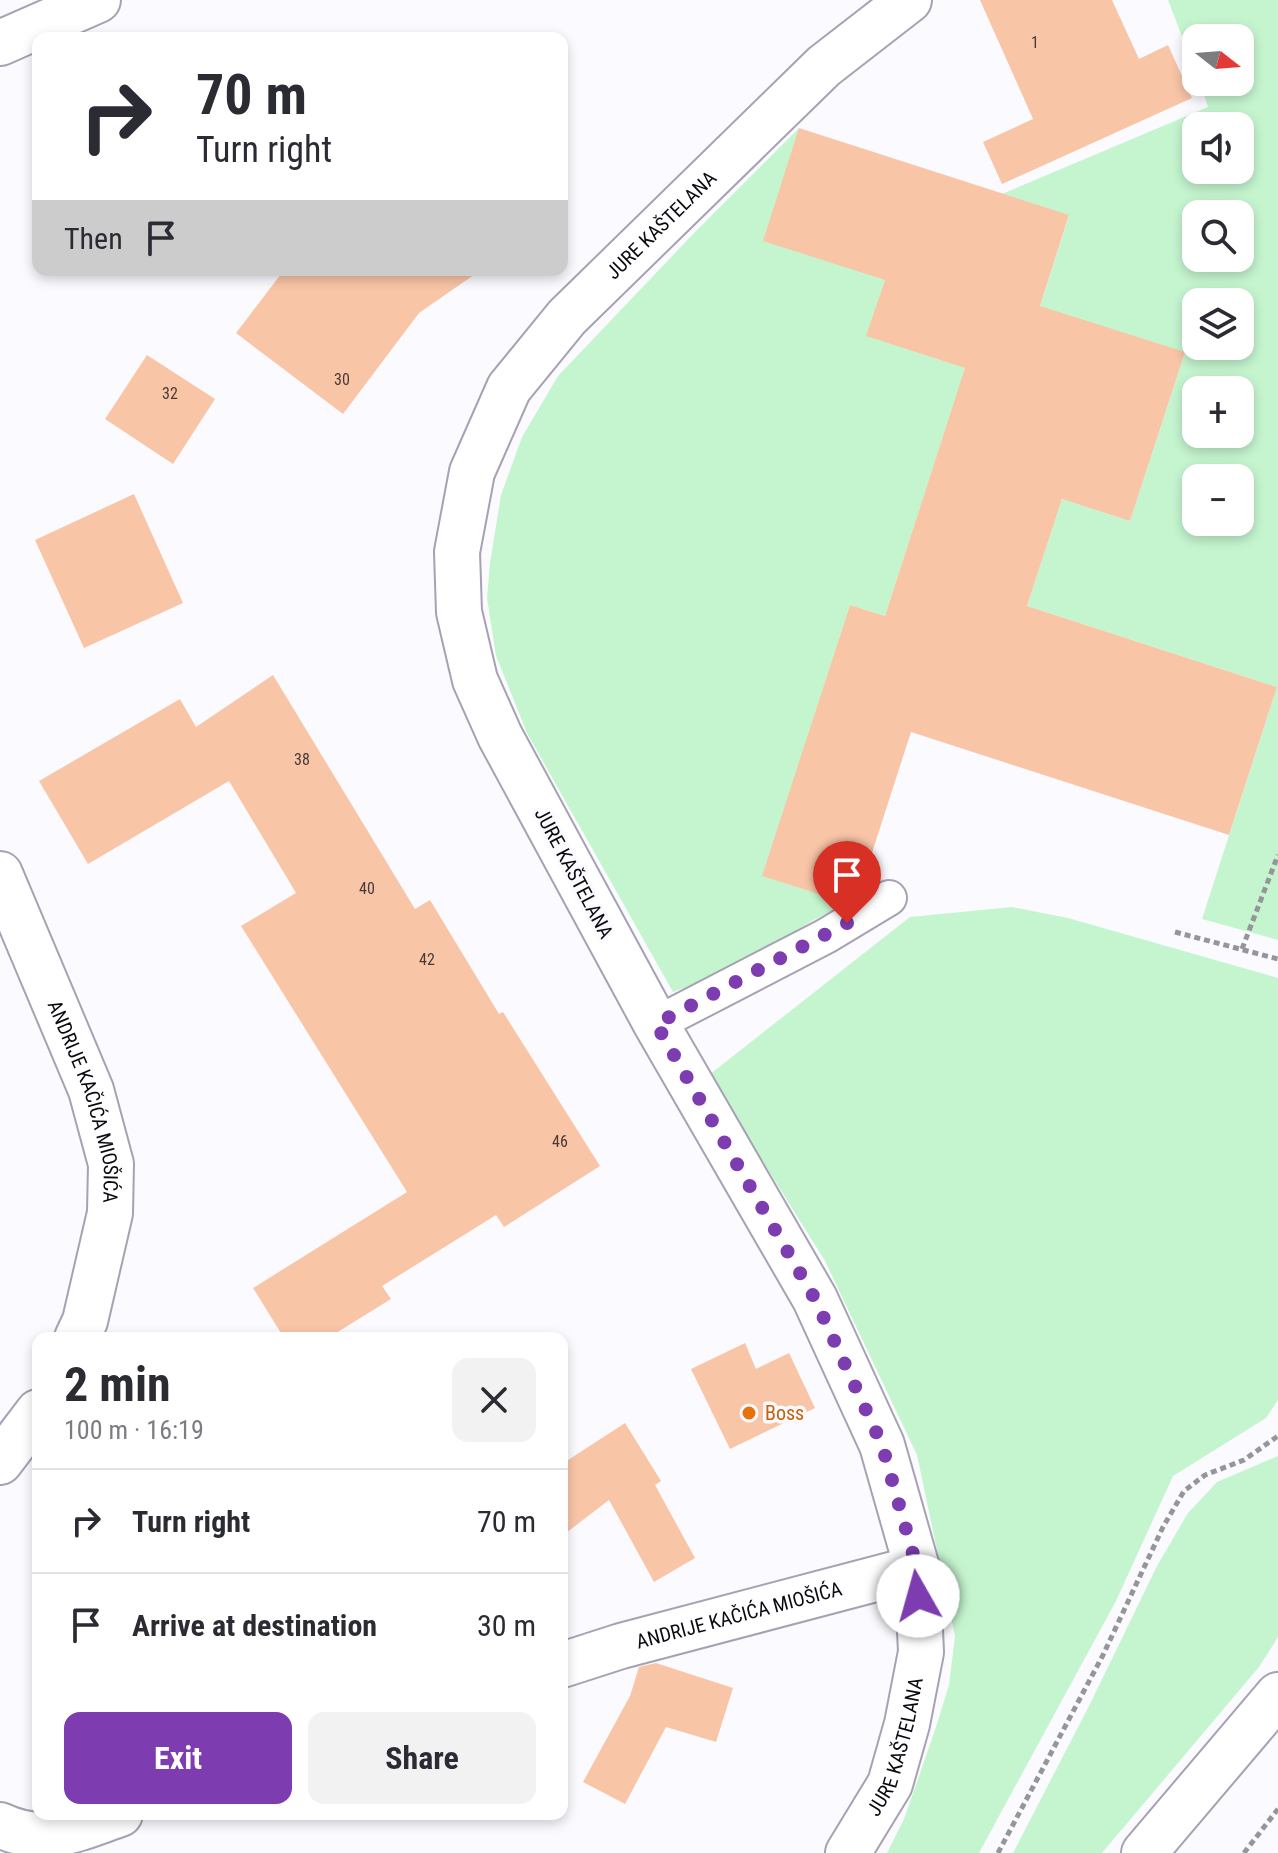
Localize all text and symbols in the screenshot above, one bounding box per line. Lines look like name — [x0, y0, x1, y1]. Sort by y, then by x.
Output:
north arrow — [1182, 24, 1254, 96]
map controls — [1182, 24, 1254, 536]
house number: 1 — [1031, 33, 1039, 52]
text: 70 m — [196, 62, 307, 128]
icon: right — [64, 64, 168, 168]
button: sound — [1182, 112, 1254, 184]
text: Turn right — [196, 129, 332, 171]
street label: JURE KAŠTELANA — [601, 166, 722, 284]
button: search — [1182, 200, 1254, 272]
icon: arrive — [139, 216, 183, 260]
text: Then — [64, 221, 123, 256]
button: layers — [1182, 288, 1254, 360]
house number: 30 — [334, 370, 350, 389]
button: + — [1182, 376, 1254, 448]
house number: 32 — [162, 384, 178, 403]
button: − — [1182, 464, 1254, 536]
house number: 38 — [294, 750, 310, 769]
street label: JURE KAŠTELANA — [529, 804, 619, 943]
pin — [813, 841, 881, 923]
icon: arrive — [825, 853, 869, 897]
house number: 40 — [359, 879, 375, 898]
house number: 42 — [419, 950, 435, 969]
street label: ANDRIJE KAČIĆA MIOŠIĆA — [43, 997, 123, 1204]
house number: 46 — [552, 1132, 568, 1151]
text: 2 min — [64, 1356, 171, 1413]
button: close — [452, 1358, 536, 1442]
place label: Boss — [765, 1401, 804, 1425]
marker: Boss — [740, 1404, 758, 1422]
text: 100 m · 16:19 — [64, 1415, 204, 1445]
icon: right — [64, 1499, 108, 1543]
text: Turn right — [132, 1504, 250, 1539]
text: 70 m — [477, 1504, 536, 1539]
position arrow — [876, 1554, 960, 1638]
street label: ANDRIJE KAČIĆA MIOŠIĆA — [634, 1576, 845, 1653]
icon: arrive — [64, 1603, 108, 1647]
text: Arrive at destination — [132, 1608, 377, 1643]
text: 30 m — [477, 1608, 536, 1643]
street label: JURE KAŠTELANA — [861, 1675, 928, 1820]
button: Exit — [64, 1712, 292, 1804]
button: Share — [308, 1712, 536, 1804]

